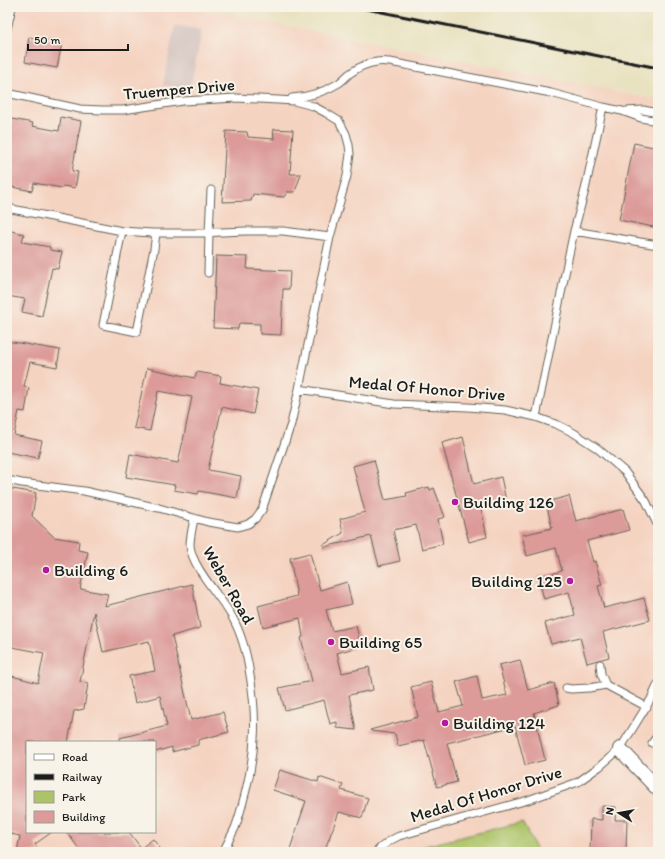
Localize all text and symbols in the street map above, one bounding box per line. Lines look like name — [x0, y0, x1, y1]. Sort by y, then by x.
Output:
scale bar — [28, 26, 128, 52]
text: 50 m — [34, 33, 60, 47]
street label: Truemper Drive — [122, 74, 236, 104]
street label: Medal Of Honor Drive — [348, 371, 506, 405]
place label: Building 126 — [463, 492, 554, 512]
marker: Building 126 — [450, 497, 460, 507]
street label: Weber Road — [199, 543, 260, 628]
place label: Building 6 — [54, 560, 128, 580]
marker: Building 6 — [41, 565, 51, 575]
place label: Building 125 — [471, 571, 562, 591]
marker: Building 125 — [565, 576, 575, 586]
place label: Building 65 — [339, 632, 422, 652]
marker: Building 65 — [326, 637, 336, 647]
place label: Building 124 — [453, 713, 545, 733]
marker: Building 124 — [440, 718, 450, 728]
legend — [26, 741, 156, 833]
text: Road — [62, 750, 88, 764]
street label: Medal Of Honor Drive — [408, 761, 564, 827]
text: Railway — [62, 770, 102, 784]
text: Park — [62, 790, 86, 804]
north arrow — [599, 793, 639, 833]
text: N — [603, 806, 617, 816]
text: Building — [62, 810, 106, 824]

